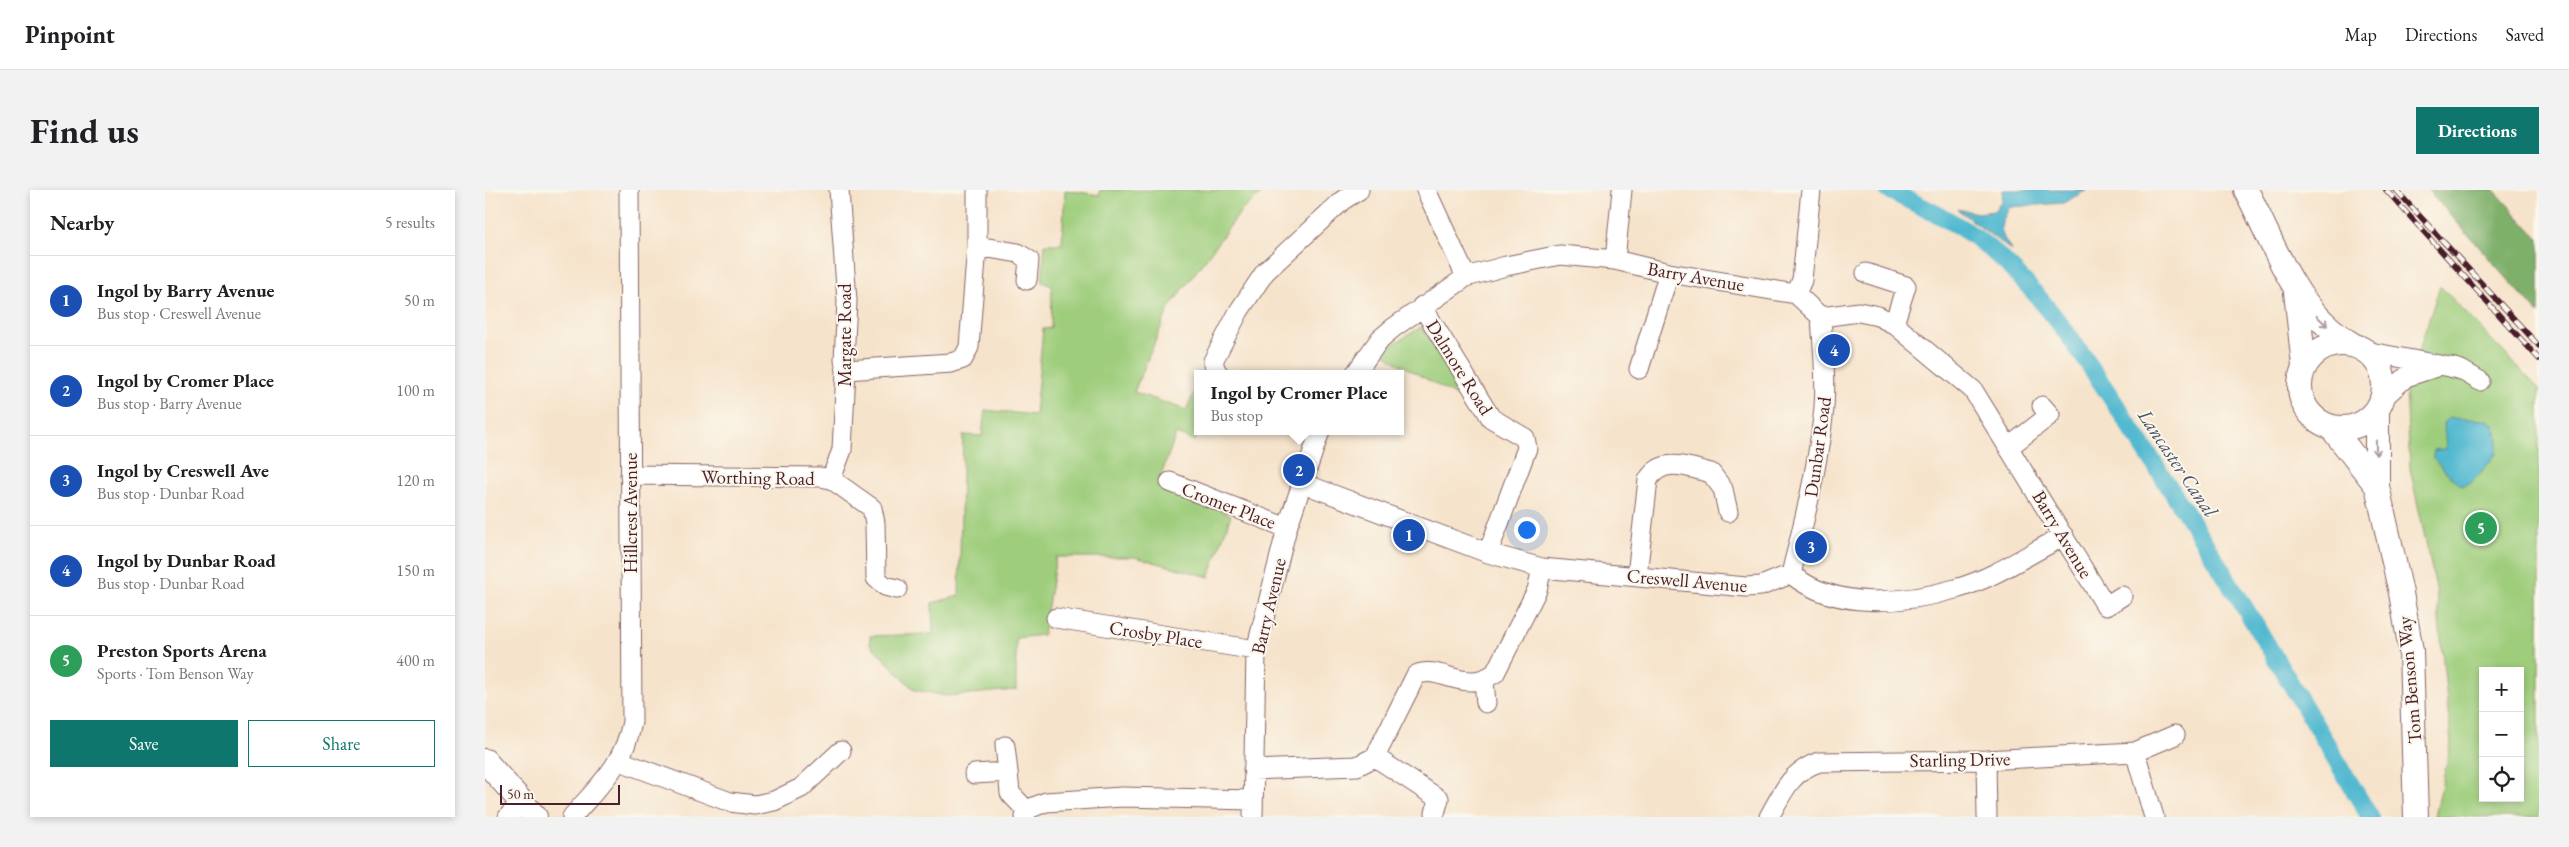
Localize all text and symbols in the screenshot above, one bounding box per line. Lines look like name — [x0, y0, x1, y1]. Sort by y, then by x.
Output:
text: Pinpoint — [25, 19, 115, 50]
text: Map — [2345, 23, 2377, 46]
text: Directions — [2405, 23, 2477, 46]
text: Saved — [2505, 23, 2544, 46]
button: Directions — [2416, 107, 2539, 154]
text: Find us — [30, 108, 139, 153]
text: Nearby — [50, 209, 114, 236]
text: 5 results — [385, 212, 435, 233]
street label: Barry Avenue — [1645, 256, 1746, 297]
text: Ingol by Barry Avenue — [97, 278, 275, 303]
street label: Margate Road — [832, 283, 857, 387]
text: 1 — [62, 290, 70, 311]
text: 50 m — [404, 290, 435, 311]
text: Bus stop · Creswell Avenue — [97, 303, 261, 324]
street label: Dalmore Road — [1420, 315, 1499, 420]
one-way arrow — [2316, 315, 2329, 327]
pin: 4 — [1818, 331, 1850, 369]
text: Ingol by Cromer Place — [97, 368, 274, 393]
popup — [1194, 370, 1404, 435]
text: 2 — [62, 380, 70, 401]
text: 100 m — [396, 380, 435, 401]
text: Ingol by Cromer Place — [1210, 380, 1388, 405]
text: Bus stop · Barry Avenue — [97, 393, 242, 414]
street label: Dunbar Road — [1798, 395, 1837, 499]
water label: Lancaster Canal — [2132, 403, 2224, 523]
text: Bus stop — [1210, 405, 1263, 426]
one-way arrow — [2371, 440, 2381, 456]
pin: 2 — [1283, 451, 1315, 489]
street label: Hillcrest Avenue — [618, 453, 643, 573]
text: Ingol by Creswell Ave — [97, 458, 269, 483]
street label: Worthing Road — [701, 464, 815, 491]
text: 3 — [62, 470, 70, 491]
text: 120 m — [396, 470, 435, 491]
street label: Cromer Place — [1178, 476, 1280, 535]
text: Bus stop · Dunbar Road — [97, 483, 245, 504]
street label: Barry Avenue — [2027, 486, 2099, 583]
pin: 5 — [2465, 509, 2497, 547]
pin: 1 — [1393, 516, 1425, 554]
your location — [1514, 517, 1540, 543]
pin: 3 — [1795, 528, 1827, 566]
text: Ingol by Dunbar Road — [97, 548, 276, 573]
street label: Barry Avenue — [1245, 556, 1292, 657]
text: 4 — [62, 560, 70, 581]
text: 150 m — [396, 560, 435, 581]
street label: Creswell Avenue — [1626, 563, 1748, 598]
text: Bus stop · Dunbar Road — [97, 573, 245, 594]
street label: Tom Benson Way — [2391, 614, 2428, 745]
street label: Crosby Place — [1107, 615, 1204, 654]
text: Preston Sports Arena — [97, 638, 267, 663]
text: 5 — [62, 650, 70, 671]
text: 400 m — [396, 650, 435, 671]
text: Sports · Tom Benson Way — [97, 663, 254, 684]
map controls — [2479, 667, 2524, 802]
button: + — [2479, 667, 2524, 712]
button: − — [2479, 712, 2524, 757]
button: Save — [50, 720, 238, 767]
button: Share — [248, 720, 435, 767]
street label: Starling Drive — [1909, 746, 2011, 773]
button: locate — [2479, 757, 2524, 802]
scale bar — [500, 782, 620, 805]
text: 50 m — [507, 785, 534, 803]

